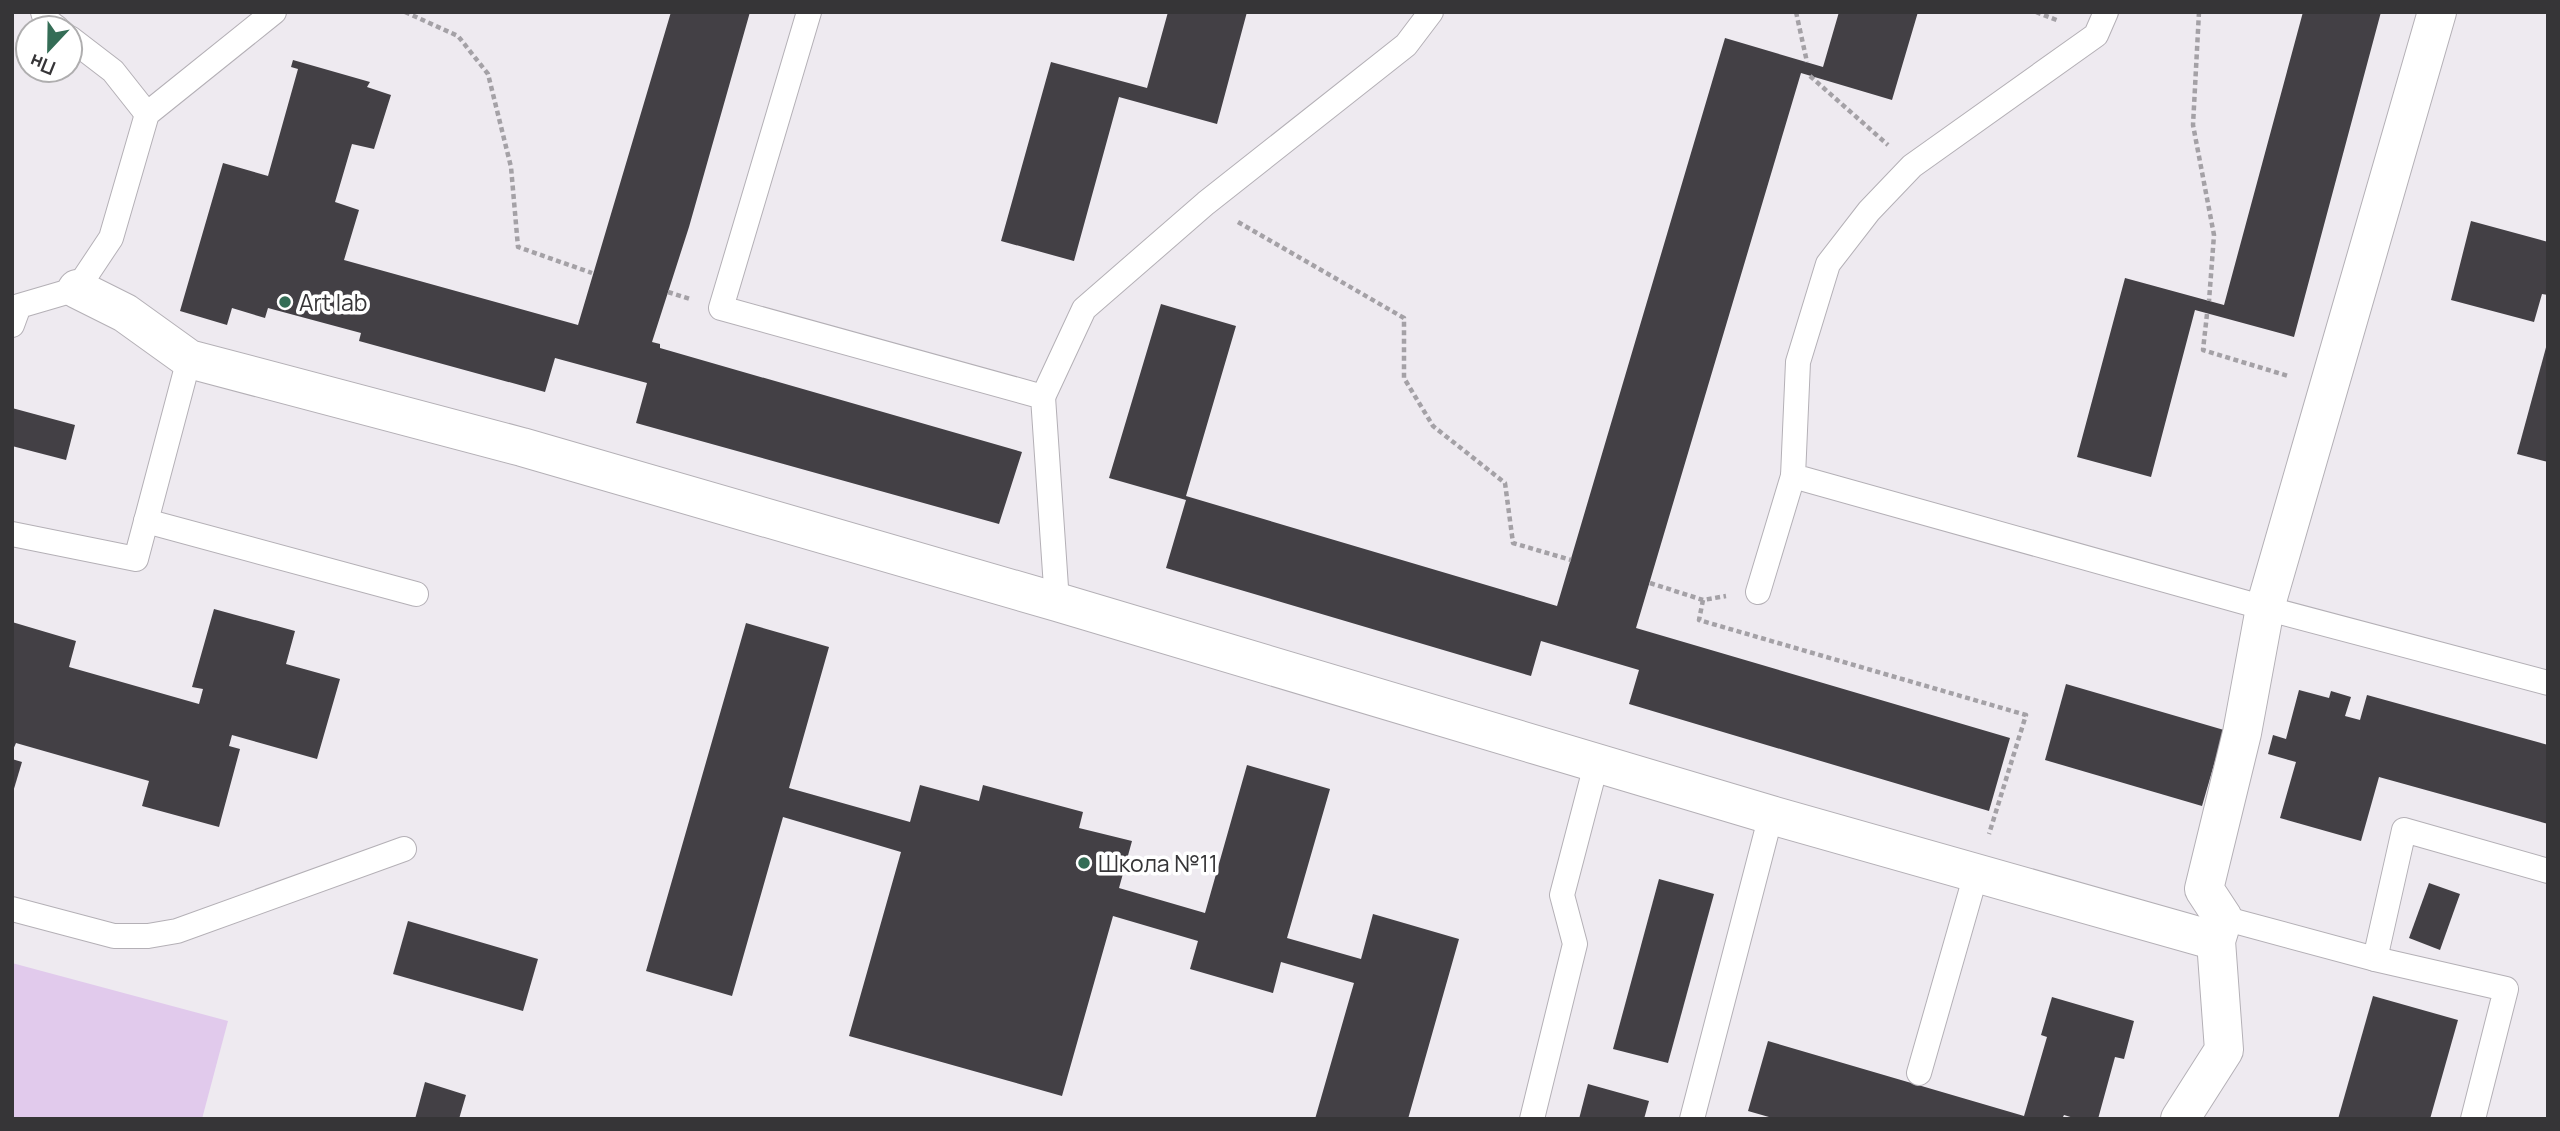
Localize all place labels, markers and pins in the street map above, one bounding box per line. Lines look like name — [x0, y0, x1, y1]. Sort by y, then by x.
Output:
place label: Art lab — [299, 286, 367, 318]
marker: Art lab — [277, 294, 293, 310]
place label: Школа №11 — [1098, 847, 1218, 879]
marker: Школа №11 — [1076, 855, 1092, 871]

